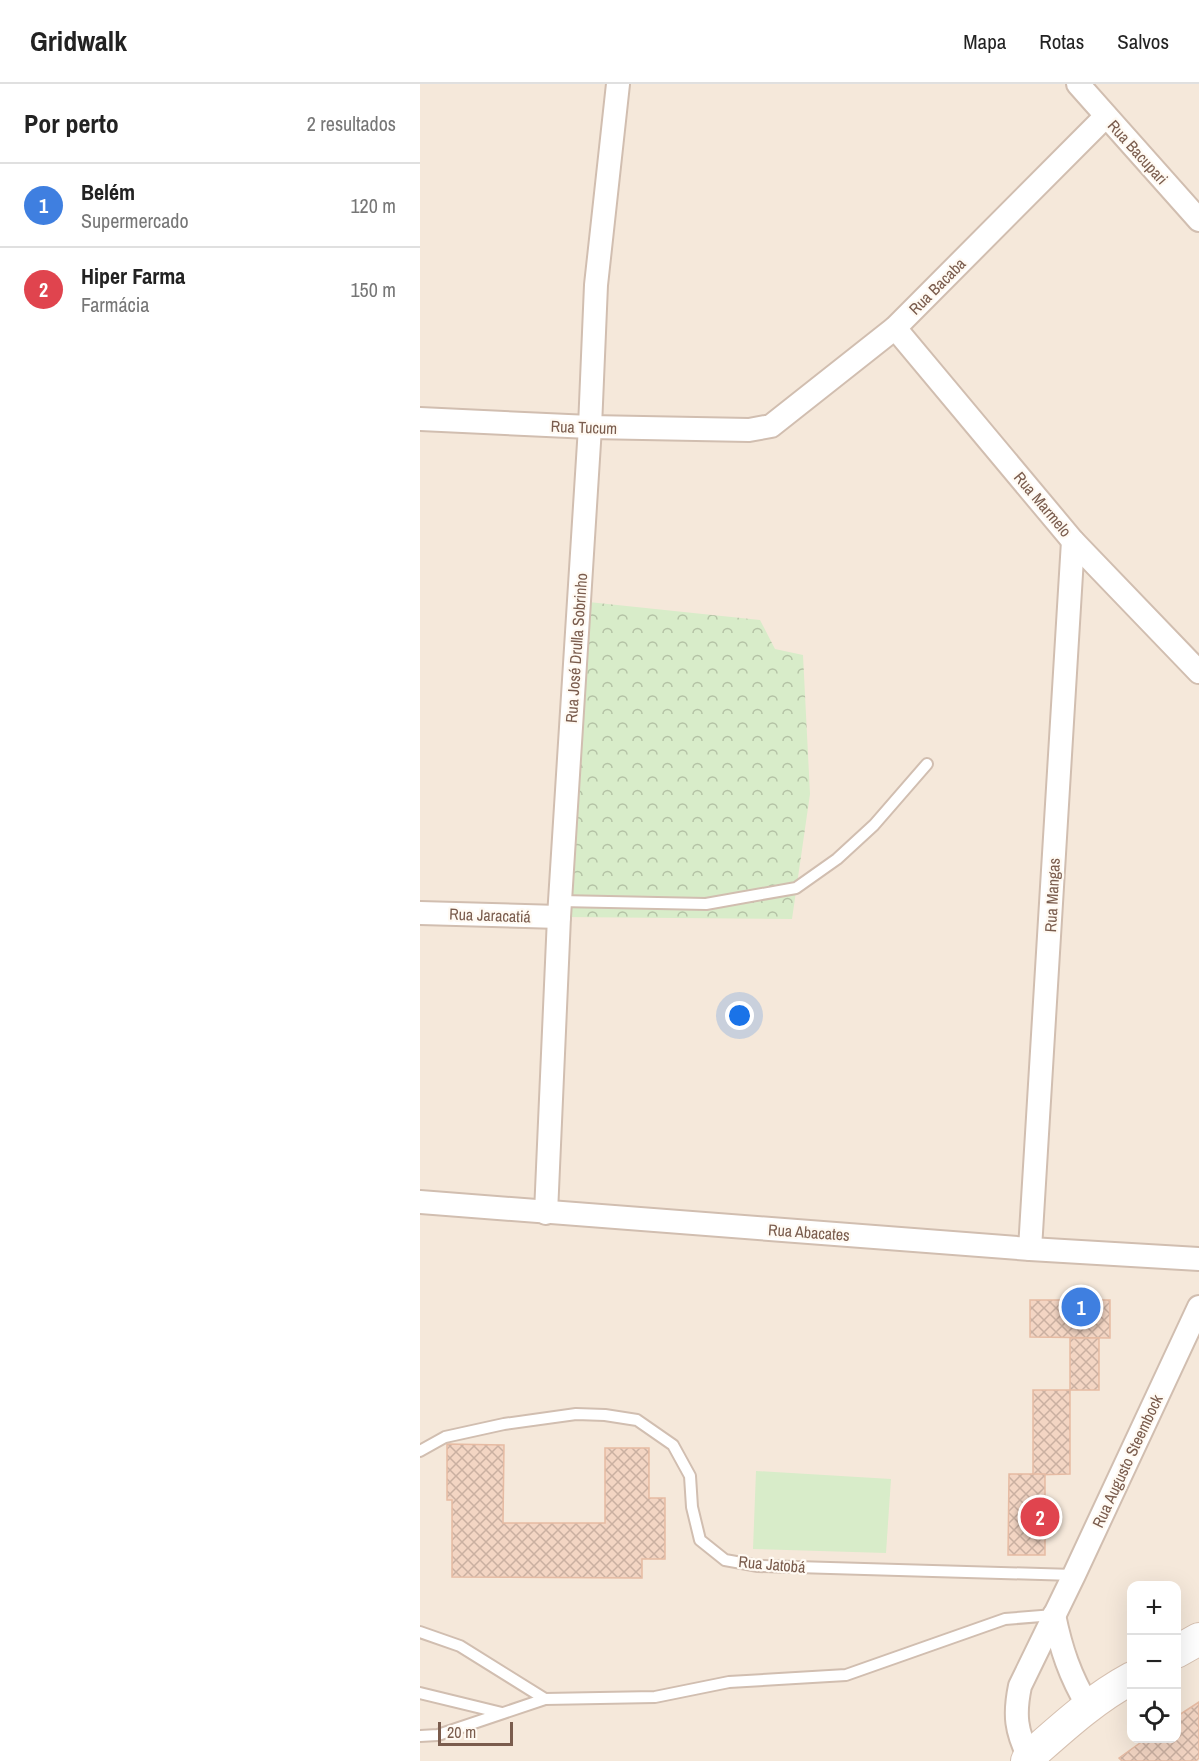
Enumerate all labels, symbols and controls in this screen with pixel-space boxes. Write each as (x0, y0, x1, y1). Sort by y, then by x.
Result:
text: Gridwalk (30, 22, 127, 60)
text: Mapa (963, 27, 1006, 56)
text: Rotas (1039, 27, 1084, 56)
text: Salvos (1117, 27, 1169, 56)
text: Por perto (24, 106, 119, 141)
text: 2 resultados (307, 110, 396, 137)
street label: Rua Bacupari (1103, 115, 1173, 189)
text: Belém (81, 177, 135, 207)
text: 1 (39, 192, 48, 219)
text: 120 m (350, 192, 396, 219)
text: Supermercado (81, 207, 189, 234)
street label: Rua Bacaba (904, 252, 971, 319)
text: Hiper Farma (81, 261, 185, 291)
text: 2 (39, 276, 48, 303)
text: 150 m (350, 276, 396, 303)
text: Farmácia (81, 291, 149, 318)
street label: Rua Tucum (550, 415, 618, 439)
street label: Rua Marmelo (1009, 467, 1077, 541)
street label: Rua José Drulla Sobrinho (560, 572, 592, 724)
street label: Rua Mangas (1039, 857, 1065, 933)
street label: Rua Jaracatiá (449, 903, 532, 927)
your location (725, 1001, 754, 1030)
street label: Rua Abacates (767, 1218, 851, 1246)
pin: 1 (1062, 1284, 1100, 1330)
street label: Rua Augusto Steembock (1087, 1391, 1168, 1531)
pin: 2 (1020, 1494, 1060, 1540)
street label: Rua Jatobá (738, 1550, 807, 1578)
map controls (1127, 1581, 1181, 1743)
button: + (1127, 1581, 1181, 1635)
button: − (1127, 1635, 1181, 1689)
button: locate (1127, 1689, 1181, 1743)
scale bar (438, 1719, 513, 1746)
text: 20 m (447, 1721, 476, 1743)

